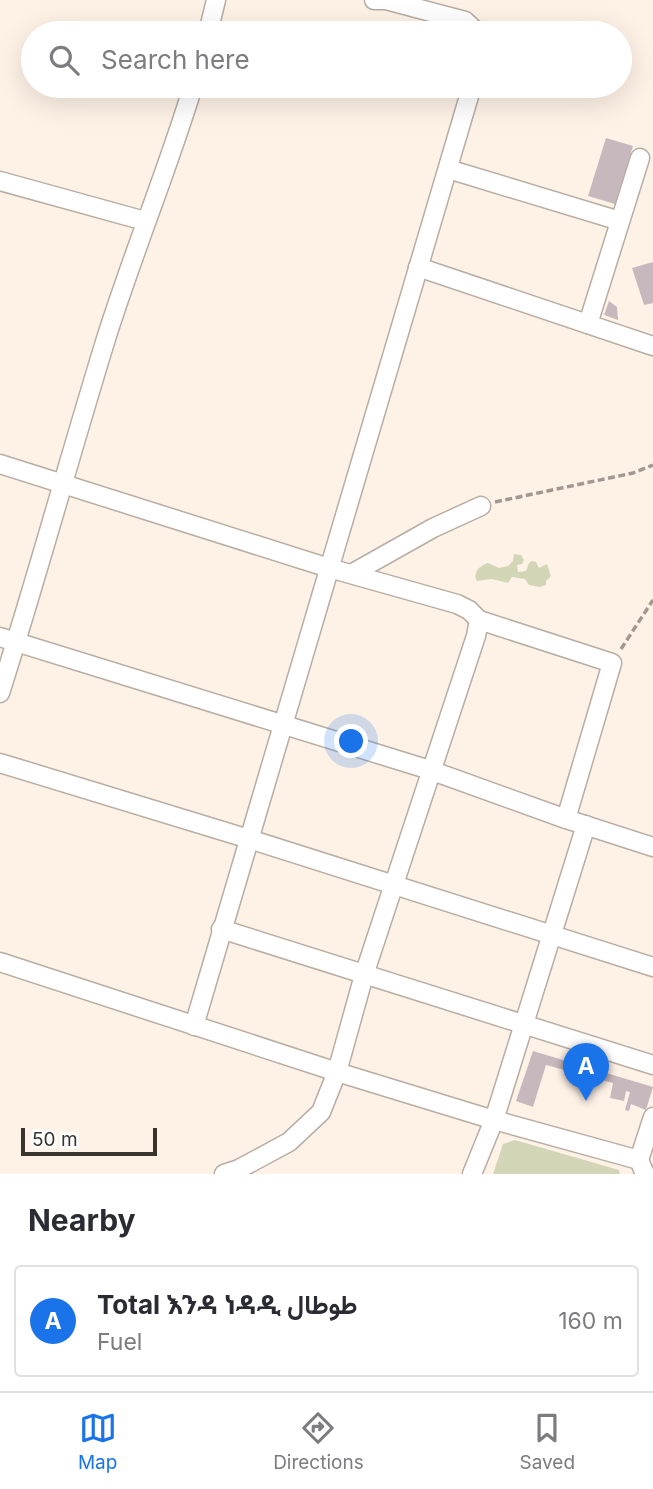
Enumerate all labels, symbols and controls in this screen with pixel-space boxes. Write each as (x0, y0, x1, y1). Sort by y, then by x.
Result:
search box (21, 21, 632, 98)
icon: search (45, 41, 83, 79)
text: Search here (101, 44, 250, 75)
your location (334, 724, 368, 758)
pin: A (563, 1043, 609, 1101)
scale bar (21, 1125, 158, 1157)
text: 50 m (32, 1128, 78, 1151)
text: Nearby (28, 1202, 136, 1238)
text: Total እንዳ ነዳዲ طوطال (97, 1289, 358, 1320)
text: A (44, 1307, 62, 1335)
text: 160 m (558, 1307, 623, 1335)
text: Fuel (97, 1328, 142, 1356)
tab: Map (78, 1409, 117, 1474)
tab: Directions (273, 1409, 364, 1474)
tab: Saved (519, 1409, 575, 1474)

